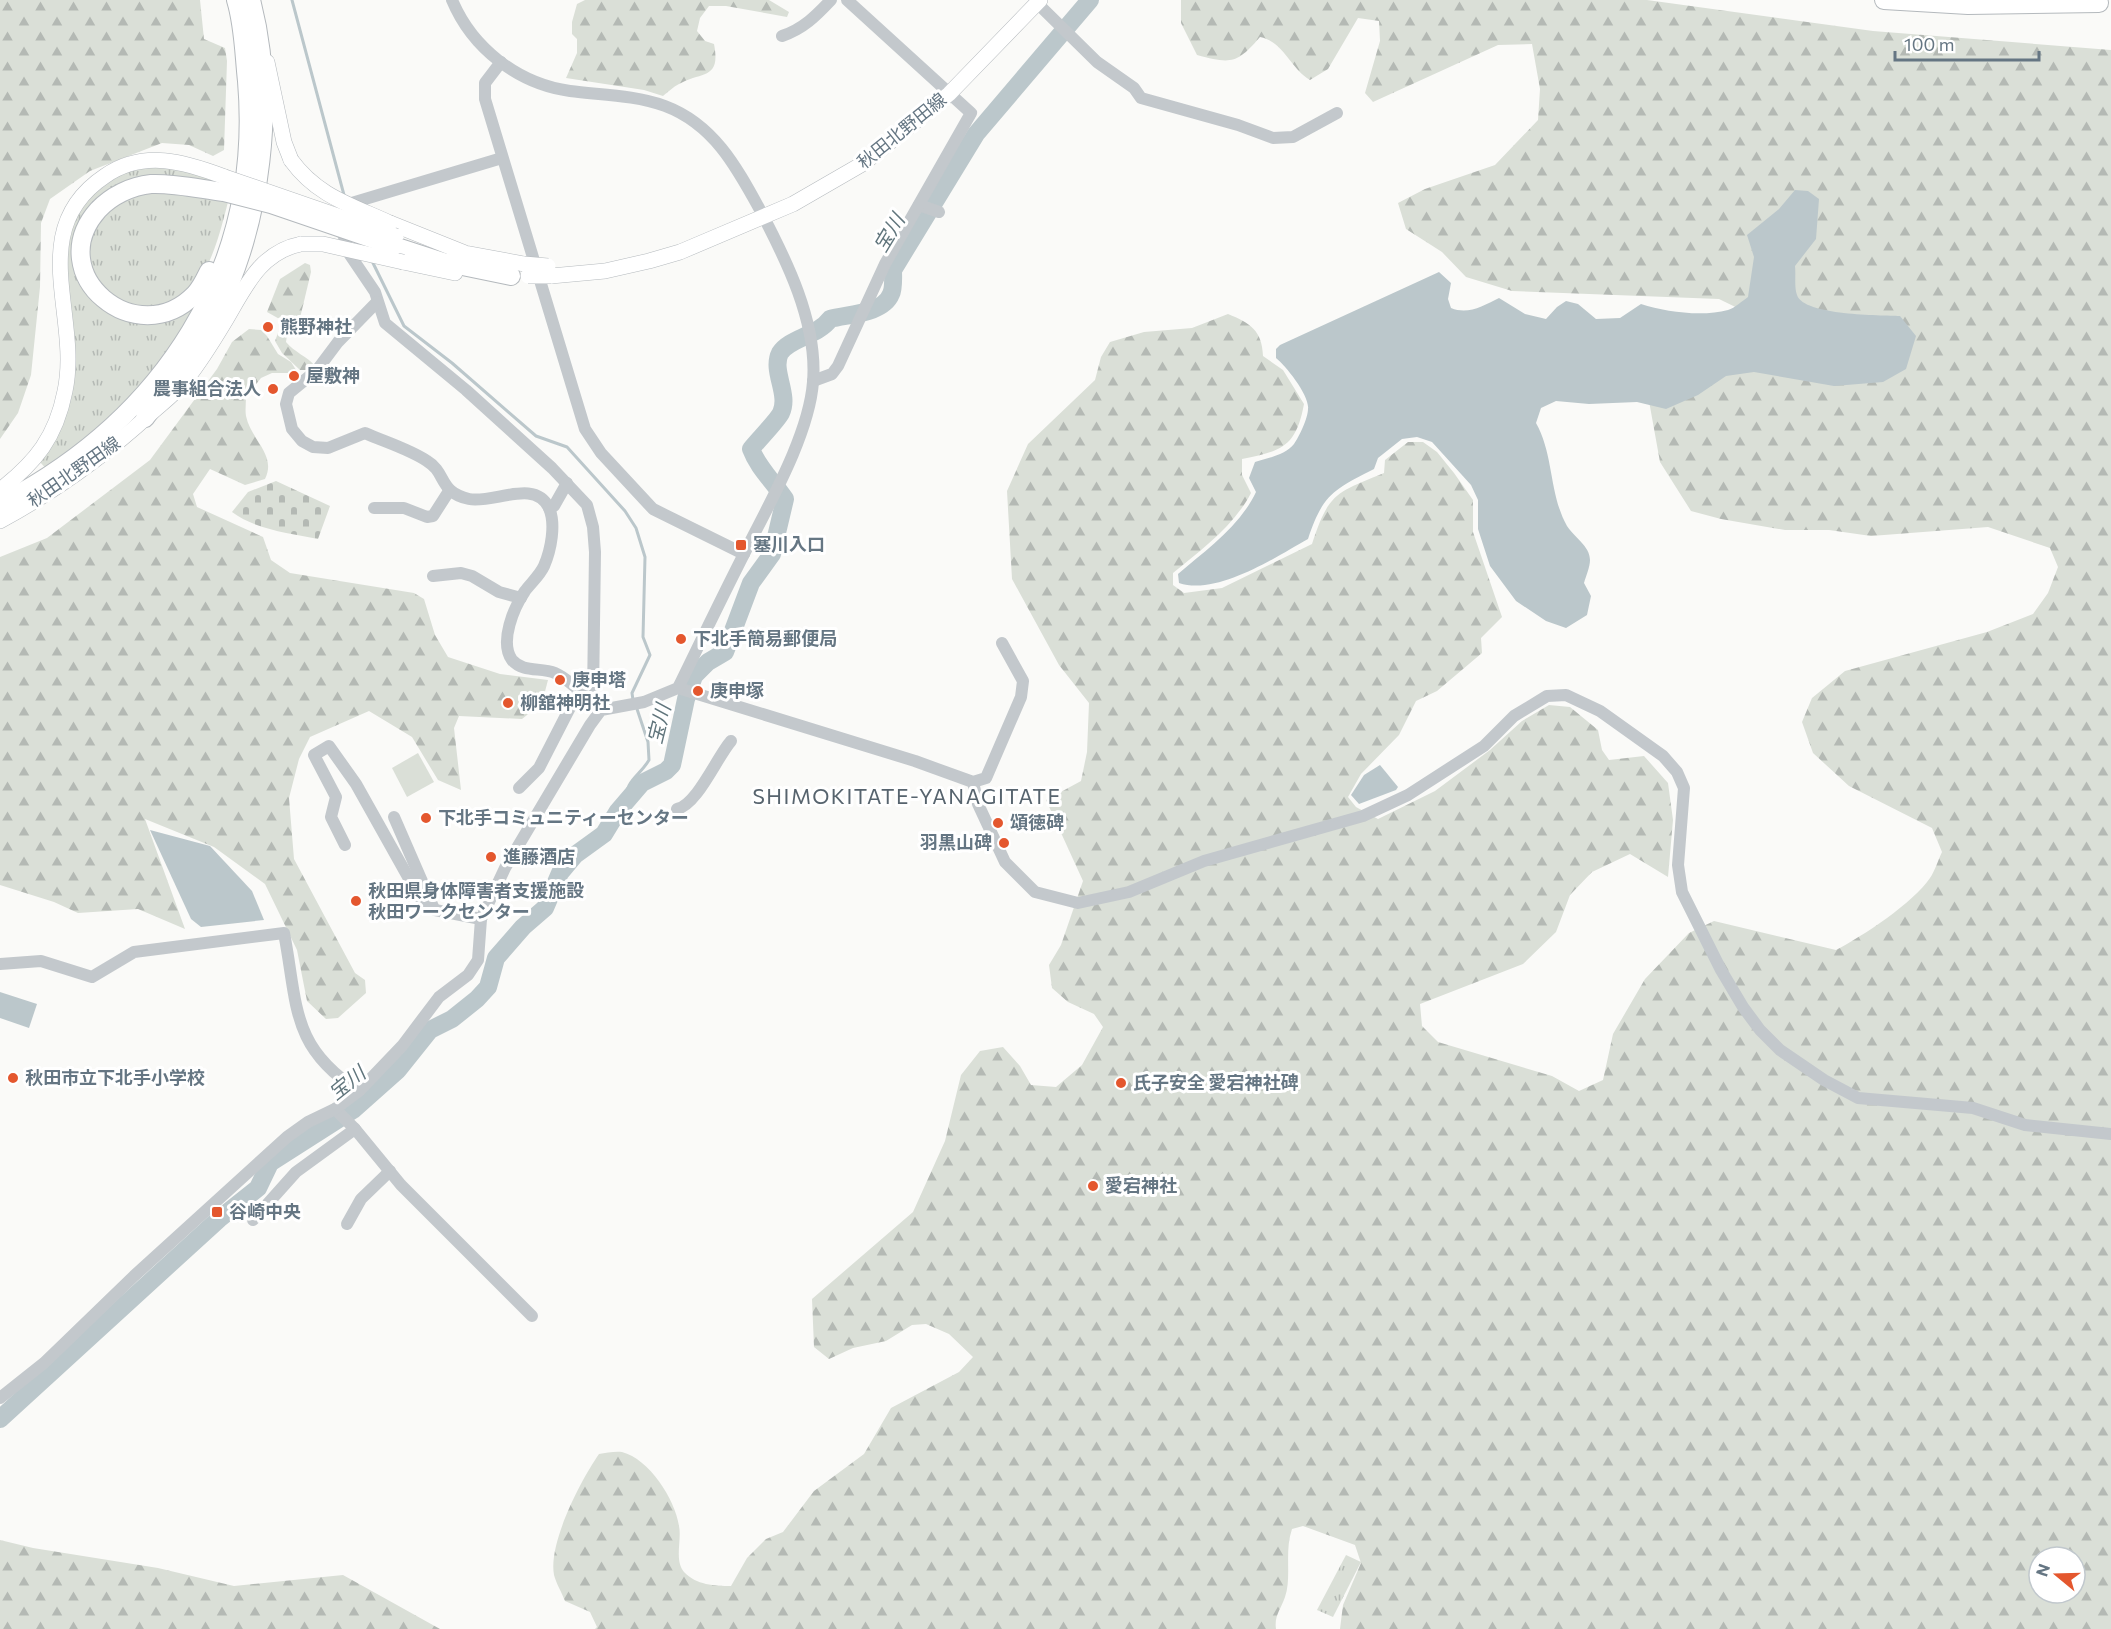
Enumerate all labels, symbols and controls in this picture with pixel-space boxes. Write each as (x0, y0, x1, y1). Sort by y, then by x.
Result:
scale bar (1895, 24, 2039, 62)
text: 100 m (1904, 33, 1954, 55)
street label: 秋田北野田線 (852, 88, 950, 173)
water label: 宝川 (868, 207, 910, 256)
place label: 熊野神社 (280, 315, 352, 337)
marker: 熊野神社 (261, 320, 275, 334)
place label: 屋敷神 (306, 364, 360, 386)
marker: 屋敷神 (287, 369, 301, 383)
place label: 農事組合法人 (153, 377, 261, 399)
marker: 農事組合法人 (266, 382, 280, 396)
street label: 秋田北野田線 (23, 431, 124, 511)
place label: 塞川入口 (753, 533, 825, 555)
marker: 塞川入口 (734, 538, 748, 552)
place label: 下北手簡易郵便局 (693, 627, 837, 649)
marker: 下北手簡易郵便局 (674, 632, 688, 646)
place label: 庚申塔 (572, 668, 626, 690)
marker: 庚申塔 (553, 673, 567, 687)
place label: 庚申塚 (710, 679, 764, 701)
marker: 庚申塚 (691, 684, 705, 698)
place label: 柳舘神明社 (520, 691, 610, 713)
marker: 柳舘神明社 (501, 696, 515, 710)
water label: 宝川 (642, 700, 675, 746)
district label: SHIMOKITATE-YANAGITATE (753, 783, 1061, 808)
place label: 下北手コミュニティーセンター (438, 806, 689, 828)
marker: 下北手コミュニティーセンター (419, 811, 433, 825)
place label: 頌徳碑 (1010, 811, 1064, 833)
marker: 頌徳碑 (991, 816, 1005, 830)
place label: 羽黒山碑 (920, 831, 992, 853)
marker: 羽黒山碑 (997, 836, 1011, 850)
place label: 進藤酒店 (503, 845, 575, 867)
marker: 進藤酒店 (484, 850, 498, 864)
place label: 秋田県身体障害者支援施設 秋田ワークセンター (368, 879, 584, 922)
marker: 秋田県身体障害者支援施設 秋田ワークセンター (349, 894, 363, 908)
water label: 宝川 (323, 1059, 371, 1104)
place label: 秋田市立下北手小学校 (25, 1066, 205, 1088)
marker: 秋田市立下北手小学校 (6, 1071, 20, 1085)
place label: 氏子安全 愛宕神社碑 (1133, 1071, 1298, 1093)
marker: 氏子安全 愛宕神社碑 (1114, 1076, 1128, 1090)
place label: 愛宕神社 (1105, 1174, 1177, 1196)
marker: 愛宕神社 (1086, 1179, 1100, 1193)
place label: 谷崎中央 (229, 1200, 301, 1222)
marker: 谷崎中央 (210, 1205, 224, 1219)
north arrow (2027, 1545, 2087, 1605)
text: N (2031, 1561, 2053, 1579)

